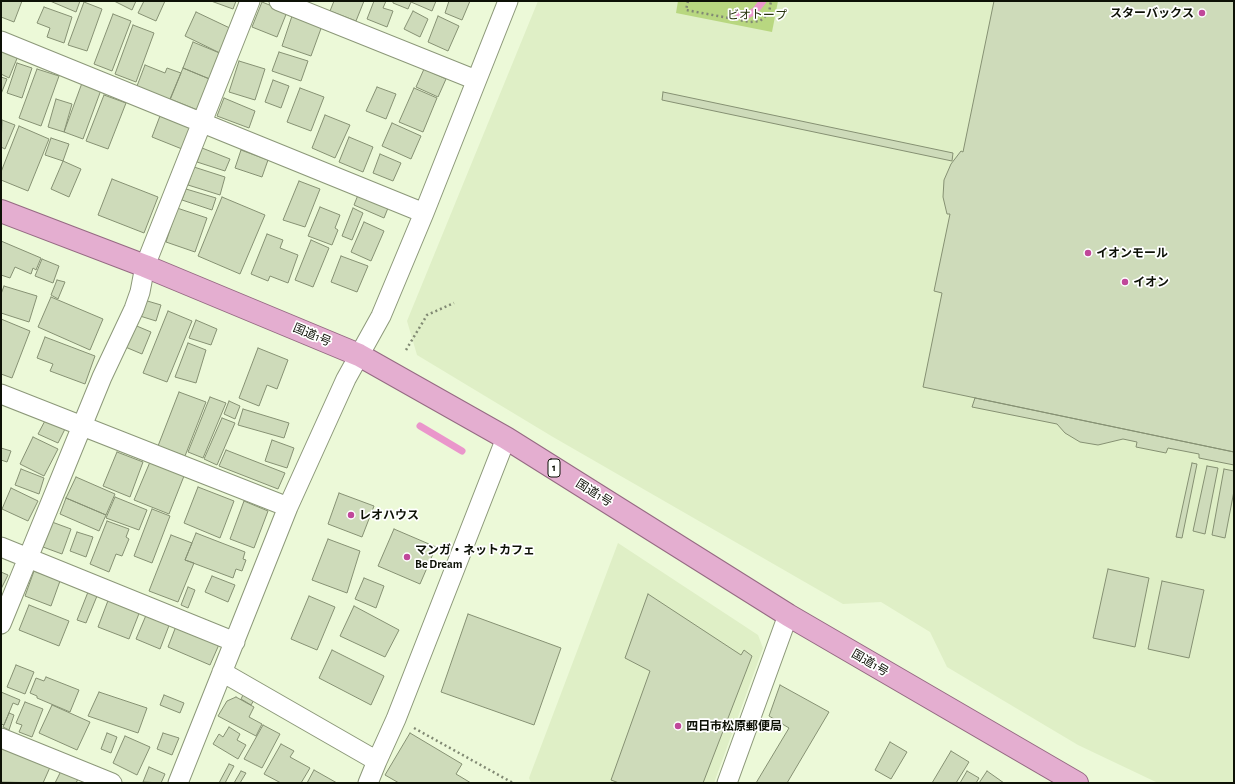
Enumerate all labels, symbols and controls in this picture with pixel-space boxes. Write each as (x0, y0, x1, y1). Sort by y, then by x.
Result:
place label: スターバックス (1110, 6, 1194, 20)
park label: ビオトープ (727, 8, 787, 22)
marker: スターバックス (1197, 8, 1207, 18)
place label: イオンモール (1096, 246, 1168, 260)
marker: イオンモール (1083, 248, 1093, 258)
place label: イオン (1133, 275, 1169, 289)
marker: イオン (1120, 277, 1130, 287)
street label: 国道1号 (291, 321, 333, 349)
road number: 1 (548, 459, 560, 477)
street label: 国道1号 (573, 476, 615, 510)
place label: レオハウス (359, 508, 419, 522)
marker: レオハウス (346, 510, 356, 520)
place label: マンガ・ネットカフェ Be Dream (415, 543, 535, 571)
marker: マンガ・ネットカフェ Be Dream (402, 552, 412, 562)
street label: 国道1号 (849, 647, 891, 679)
place label: 四日市松原郵便局 (686, 719, 782, 733)
marker: 四日市松原郵便局 (673, 721, 683, 731)

